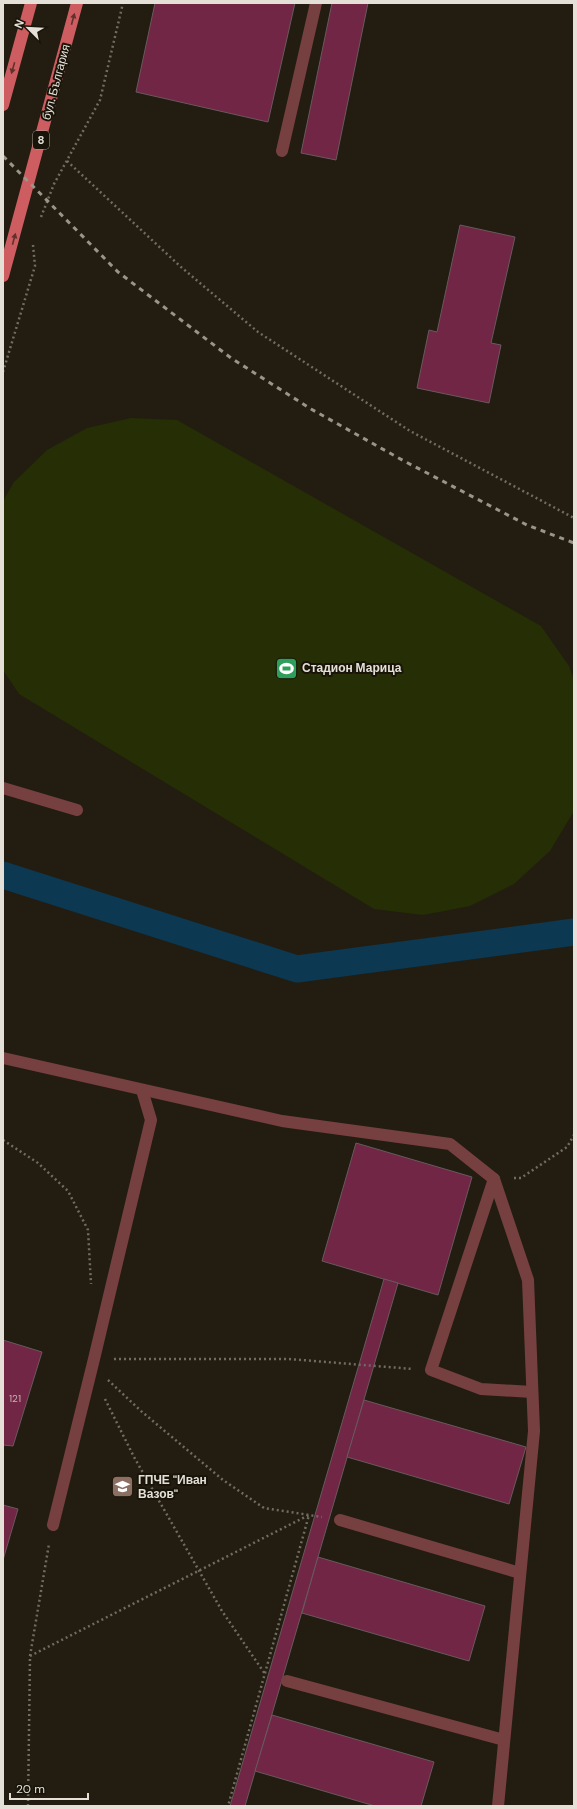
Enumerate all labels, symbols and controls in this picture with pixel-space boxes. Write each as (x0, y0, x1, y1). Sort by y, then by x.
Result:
north arrow (8, 8, 48, 48)
one-way arrow (70, 13, 76, 25)
text: N (11, 17, 27, 30)
street label: бул. България (38, 42, 74, 122)
one-way arrow (10, 62, 16, 74)
road number: 8 (33, 131, 49, 149)
one-way arrow (11, 233, 17, 245)
sports icon: Стадион Марица (273, 655, 299, 681)
place label: Стадион Марица (302, 660, 402, 676)
house number: 121 (9, 1392, 21, 1405)
place label: ГПЧЕ "Иван Вазов" (138, 1472, 207, 1502)
school or university icon: ГПЧЕ "Иван Вазов" (109, 1474, 135, 1500)
scale bar (10, 1775, 88, 1801)
text: 20 m (16, 1781, 45, 1797)

